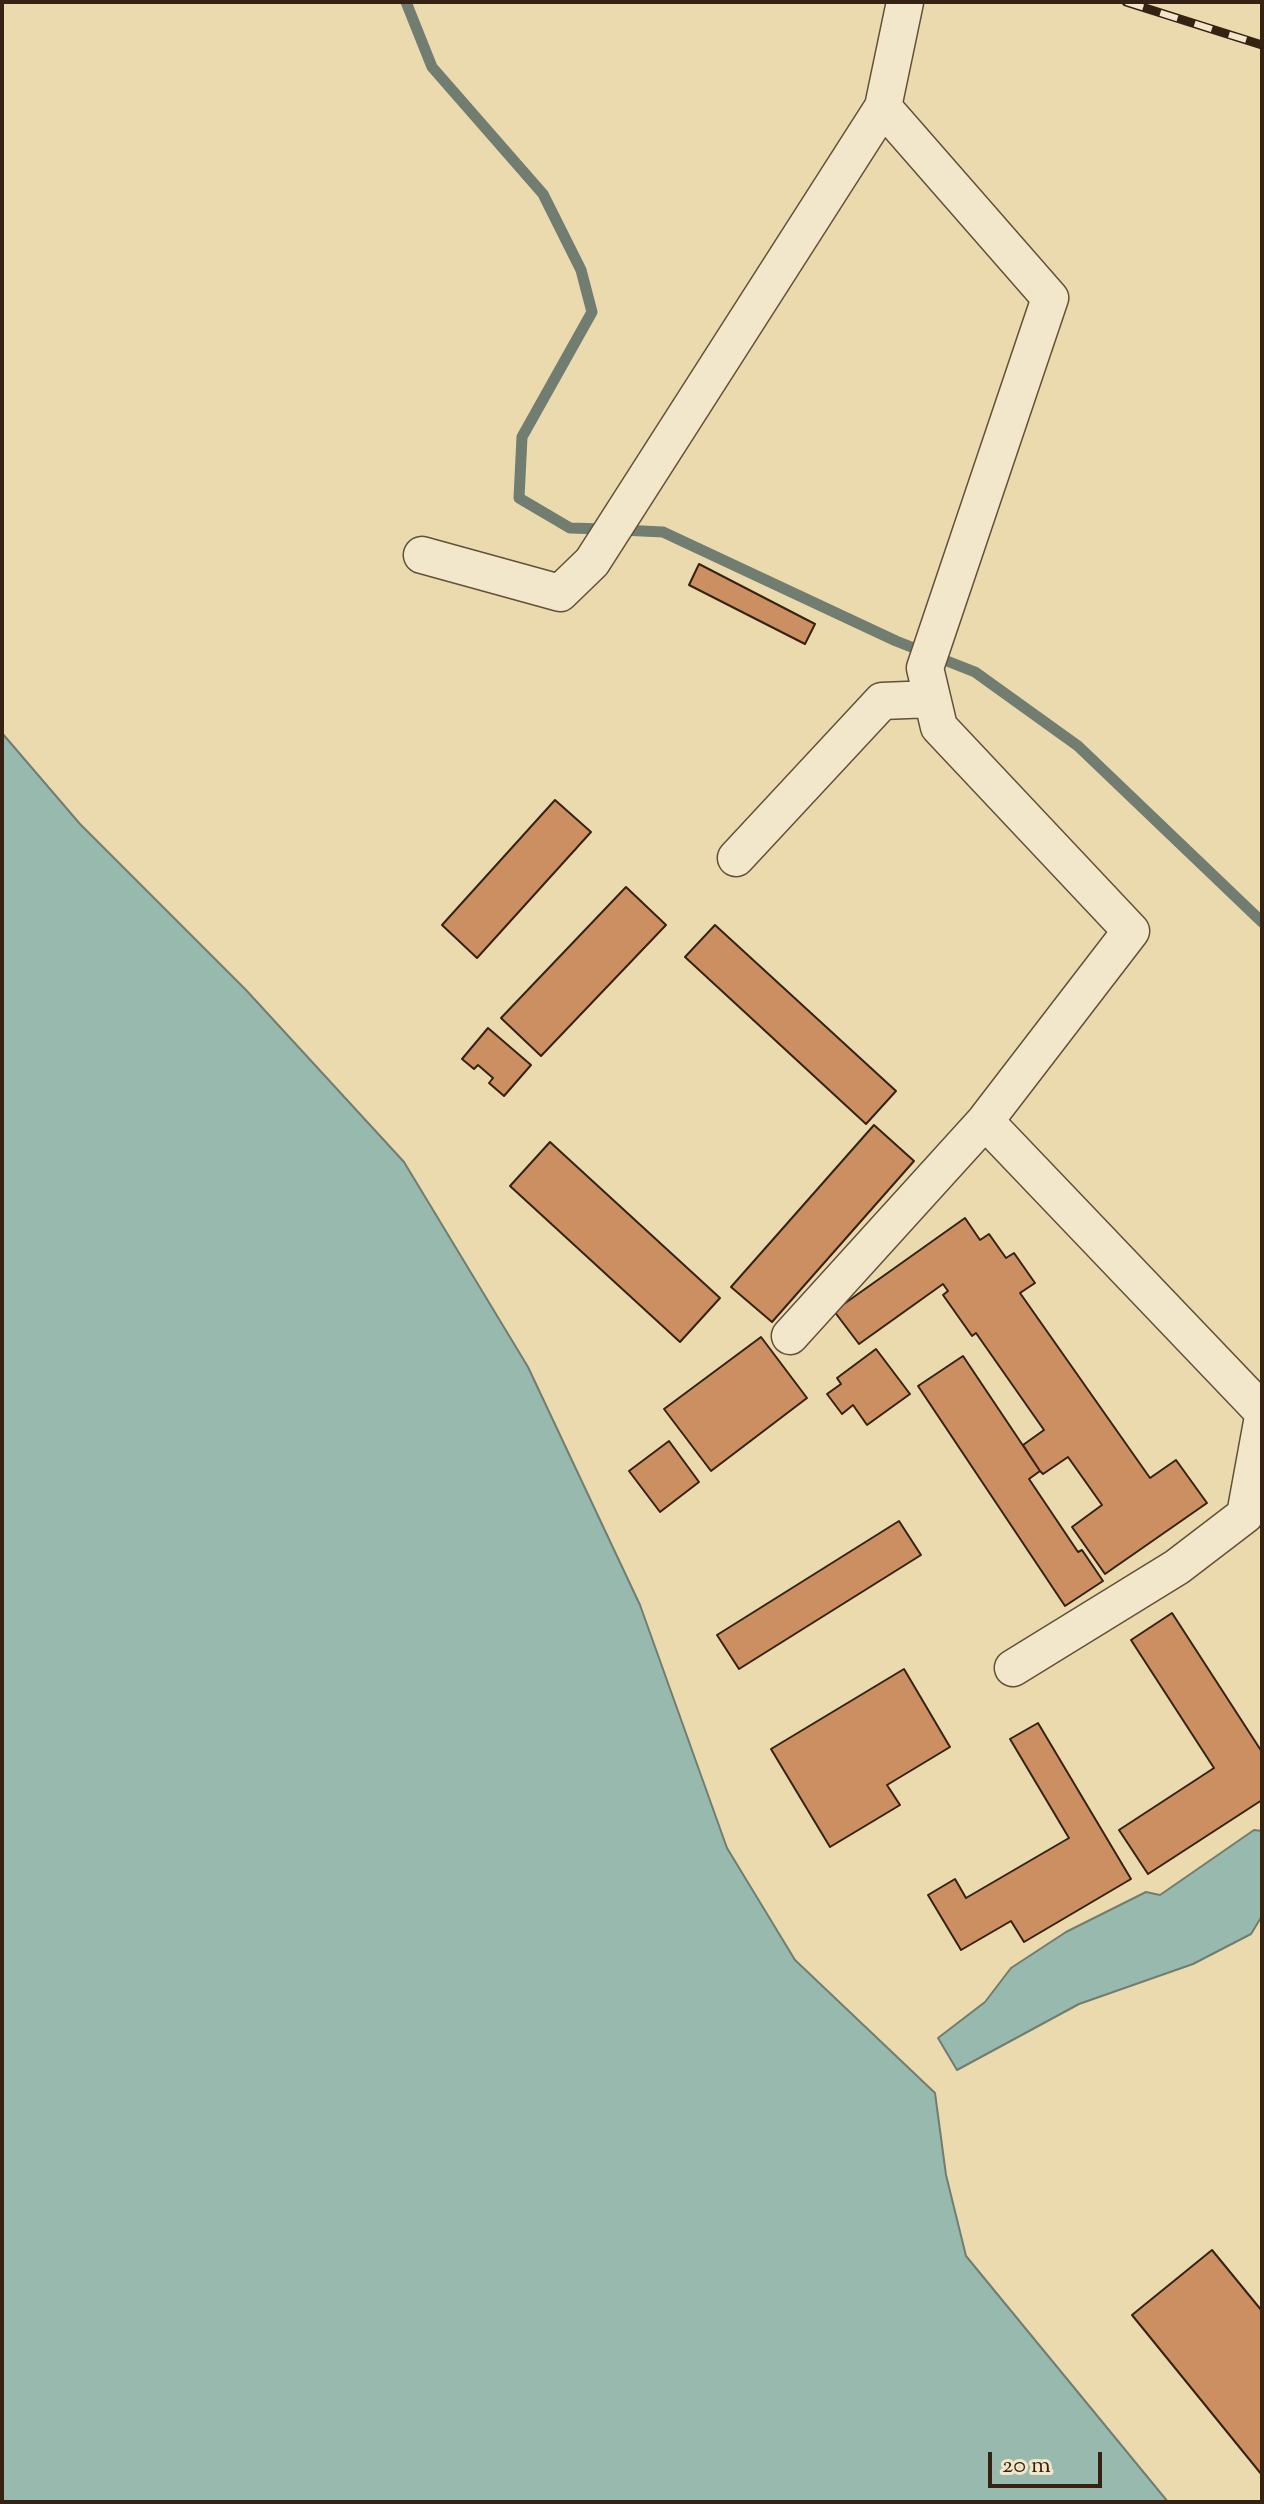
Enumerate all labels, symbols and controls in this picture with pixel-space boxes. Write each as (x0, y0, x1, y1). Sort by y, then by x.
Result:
scale bar (992, 2436, 1106, 2486)
text: 20 m (1002, 2449, 1051, 2483)

